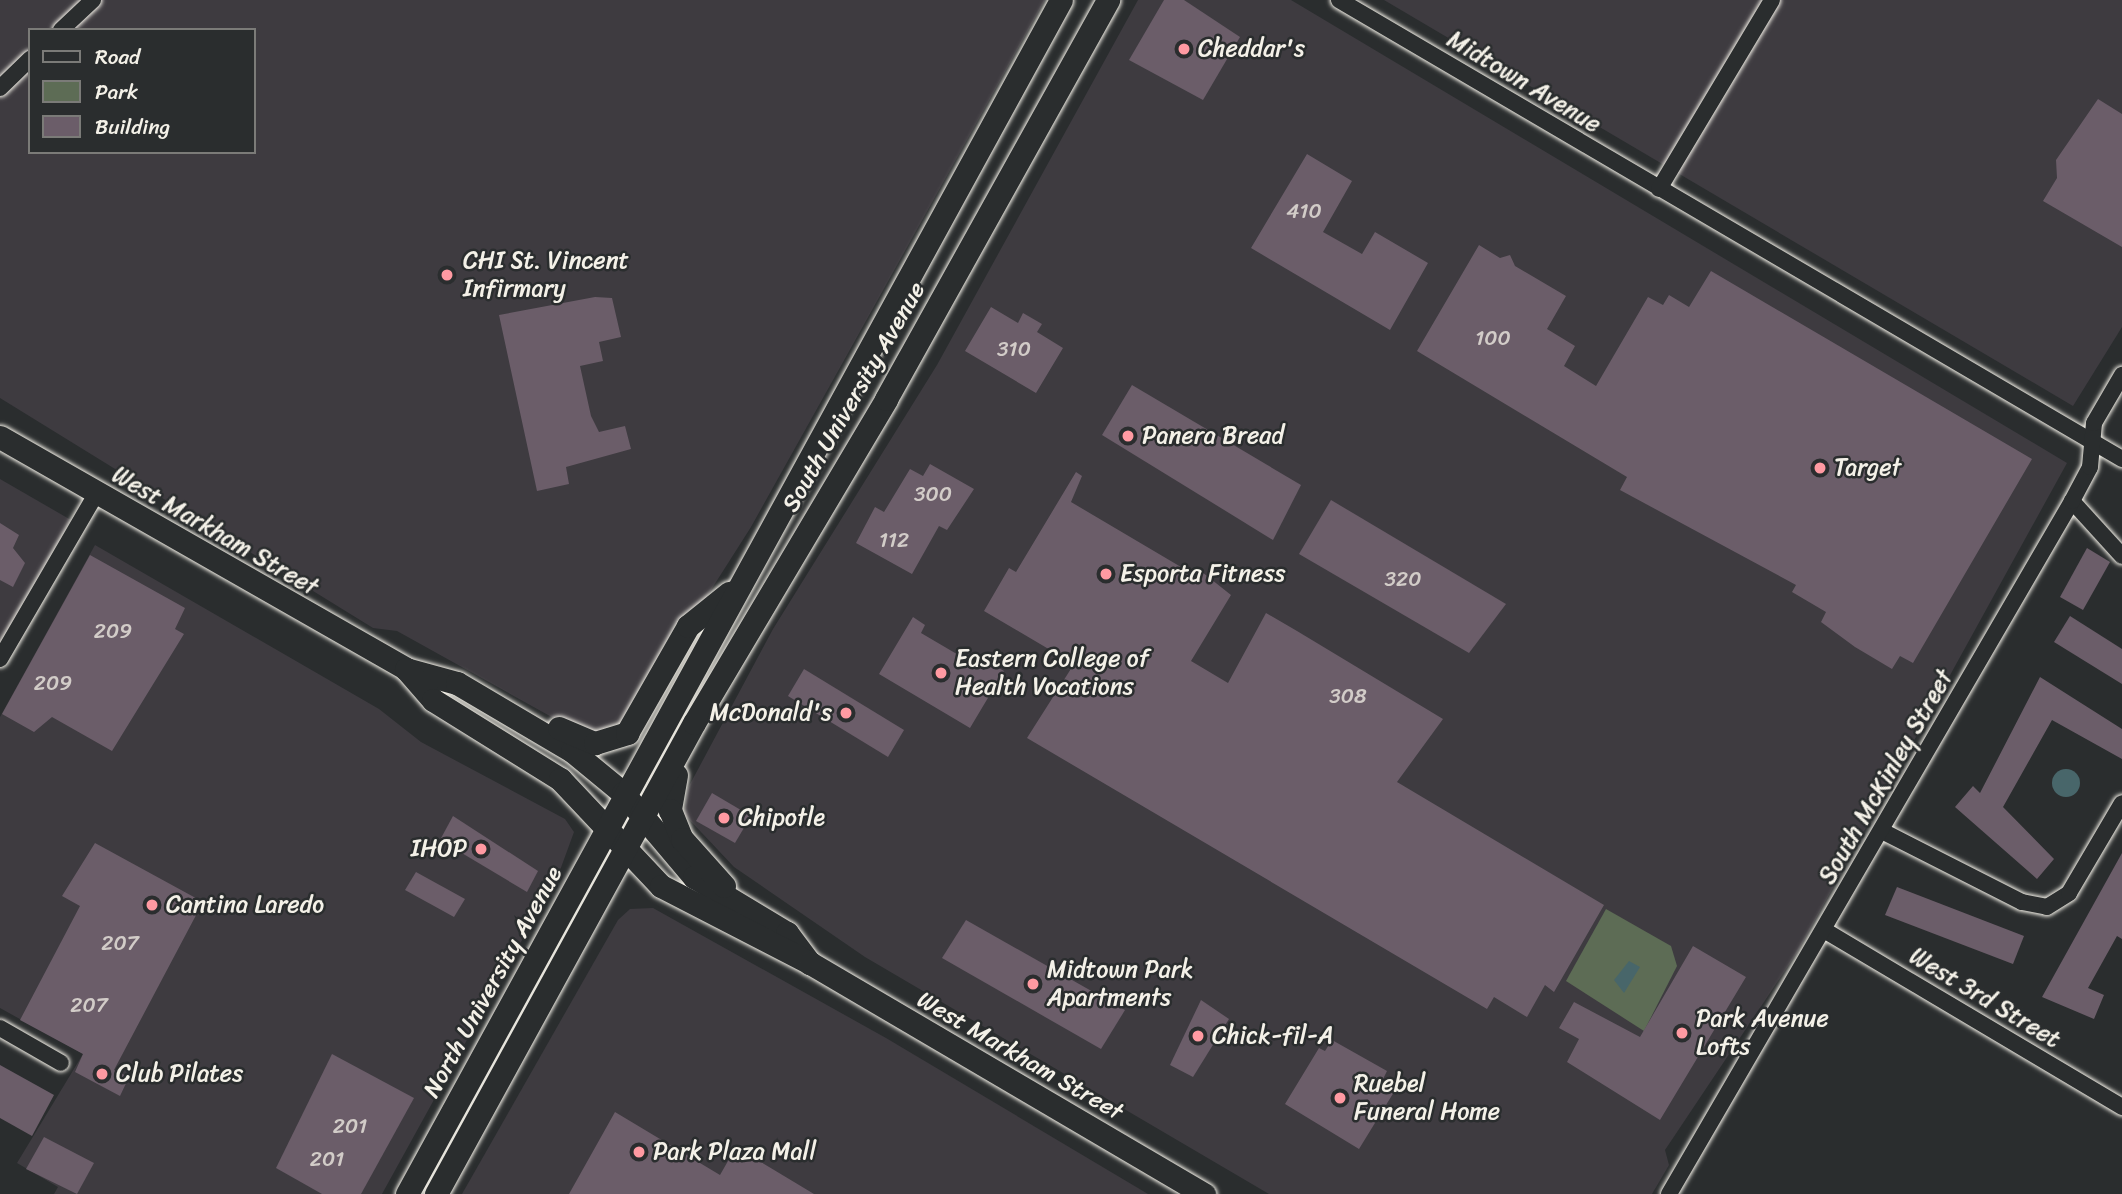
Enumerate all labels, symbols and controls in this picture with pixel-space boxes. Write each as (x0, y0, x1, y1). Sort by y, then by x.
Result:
street label: Midtown Avenue (1442, 25, 1606, 139)
legend (28, 28, 256, 154)
place label: Cheddar's (1198, 35, 1305, 63)
text: Road (95, 38, 140, 76)
marker: Cheddar's (1176, 41, 1192, 57)
text: Park (95, 73, 138, 111)
text: Building (95, 108, 170, 146)
house number: 410 (1286, 198, 1322, 224)
place label: CHI St. Vincent Infirmary (463, 247, 631, 303)
marker: CHI St. Vincent Infirmary (437, 265, 457, 285)
street label: South University Avenue (776, 277, 932, 517)
house number: 100 (1475, 325, 1511, 351)
house number: 310 (997, 336, 1031, 362)
place label: Panera Bread (1142, 422, 1284, 450)
marker: Panera Bread (1120, 428, 1136, 444)
place label: Target (1834, 454, 1901, 482)
marker: Target (1812, 460, 1828, 476)
street label: West Markham Street (107, 461, 323, 601)
house number: 300 (914, 481, 952, 507)
house number: 112 (879, 527, 909, 553)
place label: Esporta Fitness (1120, 560, 1284, 588)
marker: Esporta Fitness (1098, 566, 1114, 582)
house number: 320 (1385, 566, 1421, 592)
house number: 209 (94, 618, 132, 644)
place label: Eastern College of Health Vocations (955, 645, 1149, 701)
marker: Eastern College of Health Vocations (933, 665, 949, 681)
street label: South McKinley Street (1813, 665, 1959, 889)
house number: 209 (34, 670, 72, 696)
house number: 308 (1329, 683, 1367, 709)
place label: McDonald's (709, 699, 832, 727)
marker: McDonald's (838, 705, 854, 721)
place label: Chipotle (738, 804, 825, 832)
marker: Chipotle (716, 810, 732, 826)
place label: IHOP (411, 835, 467, 863)
marker: IHOP (473, 841, 489, 857)
street label: North University Avenue (417, 861, 569, 1103)
place label: Cantina Laredo (166, 891, 324, 919)
marker: Cantina Laredo (144, 897, 160, 913)
house number: 207 (101, 930, 139, 956)
street label: West 3rd Street (1905, 942, 2065, 1054)
place label: Midtown Park Apartments (1047, 956, 1193, 1012)
marker: Midtown Park Apartments (1025, 976, 1041, 992)
street label: West Markham Street (912, 986, 1128, 1126)
house number: 207 (70, 992, 108, 1018)
place label: Park Avenue Lofts (1696, 1005, 1828, 1061)
place label: Chick-fil-A (1212, 1022, 1334, 1050)
marker: Park Avenue Lofts (1674, 1025, 1690, 1041)
marker: Chick-fil-A (1190, 1028, 1206, 1044)
place label: Club Pilates (116, 1060, 242, 1088)
marker: Club Pilates (94, 1066, 110, 1082)
place label: Ruebel Funeral Home (1354, 1070, 1500, 1126)
marker: Ruebel Funeral Home (1332, 1090, 1348, 1106)
house number: 201 (333, 1113, 367, 1139)
place label: Park Plaza Mall (653, 1138, 817, 1166)
marker: Park Plaza Mall (631, 1144, 647, 1160)
house number: 201 (310, 1146, 344, 1172)

